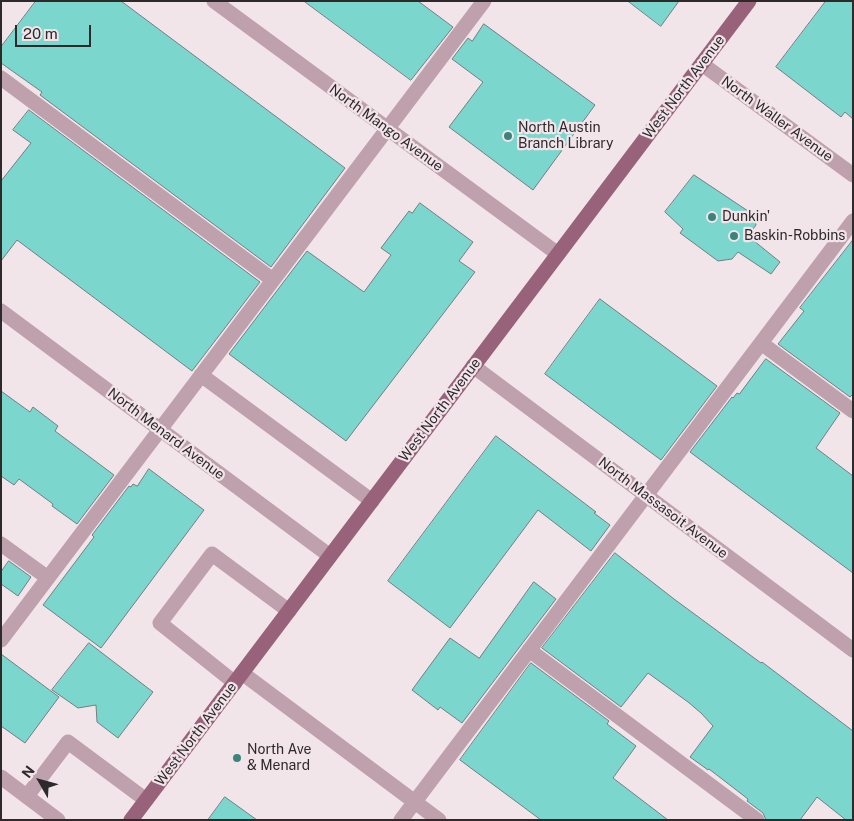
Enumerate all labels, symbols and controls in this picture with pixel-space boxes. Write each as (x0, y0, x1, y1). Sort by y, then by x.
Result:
scale bar (18, 15, 94, 47)
text: 20 m (23, 25, 58, 42)
street label: West North Avenue (640, 32, 728, 142)
street label: North Waller Avenue (718, 73, 836, 165)
street label: North Mango Avenue (326, 81, 446, 175)
place label: North Austin Branch Library (518, 120, 614, 152)
marker: North Austin Branch Library (502, 130, 514, 142)
place label: Dunkin' (722, 209, 770, 225)
marker: Dunkin' (706, 211, 718, 223)
place label: Baskin-Robbins (744, 228, 845, 244)
marker: Baskin-Robbins (728, 230, 740, 242)
street label: West North Avenue (396, 355, 484, 465)
street label: North Menard Avenue (104, 385, 228, 483)
street label: North Massasoit Avenue (595, 454, 731, 562)
street label: West North Avenue (152, 679, 240, 789)
place label: North Ave & Menard (247, 742, 312, 774)
marker: North Ave & Menard (231, 752, 243, 764)
north arrow (15, 756, 65, 806)
text: N (18, 763, 38, 781)

